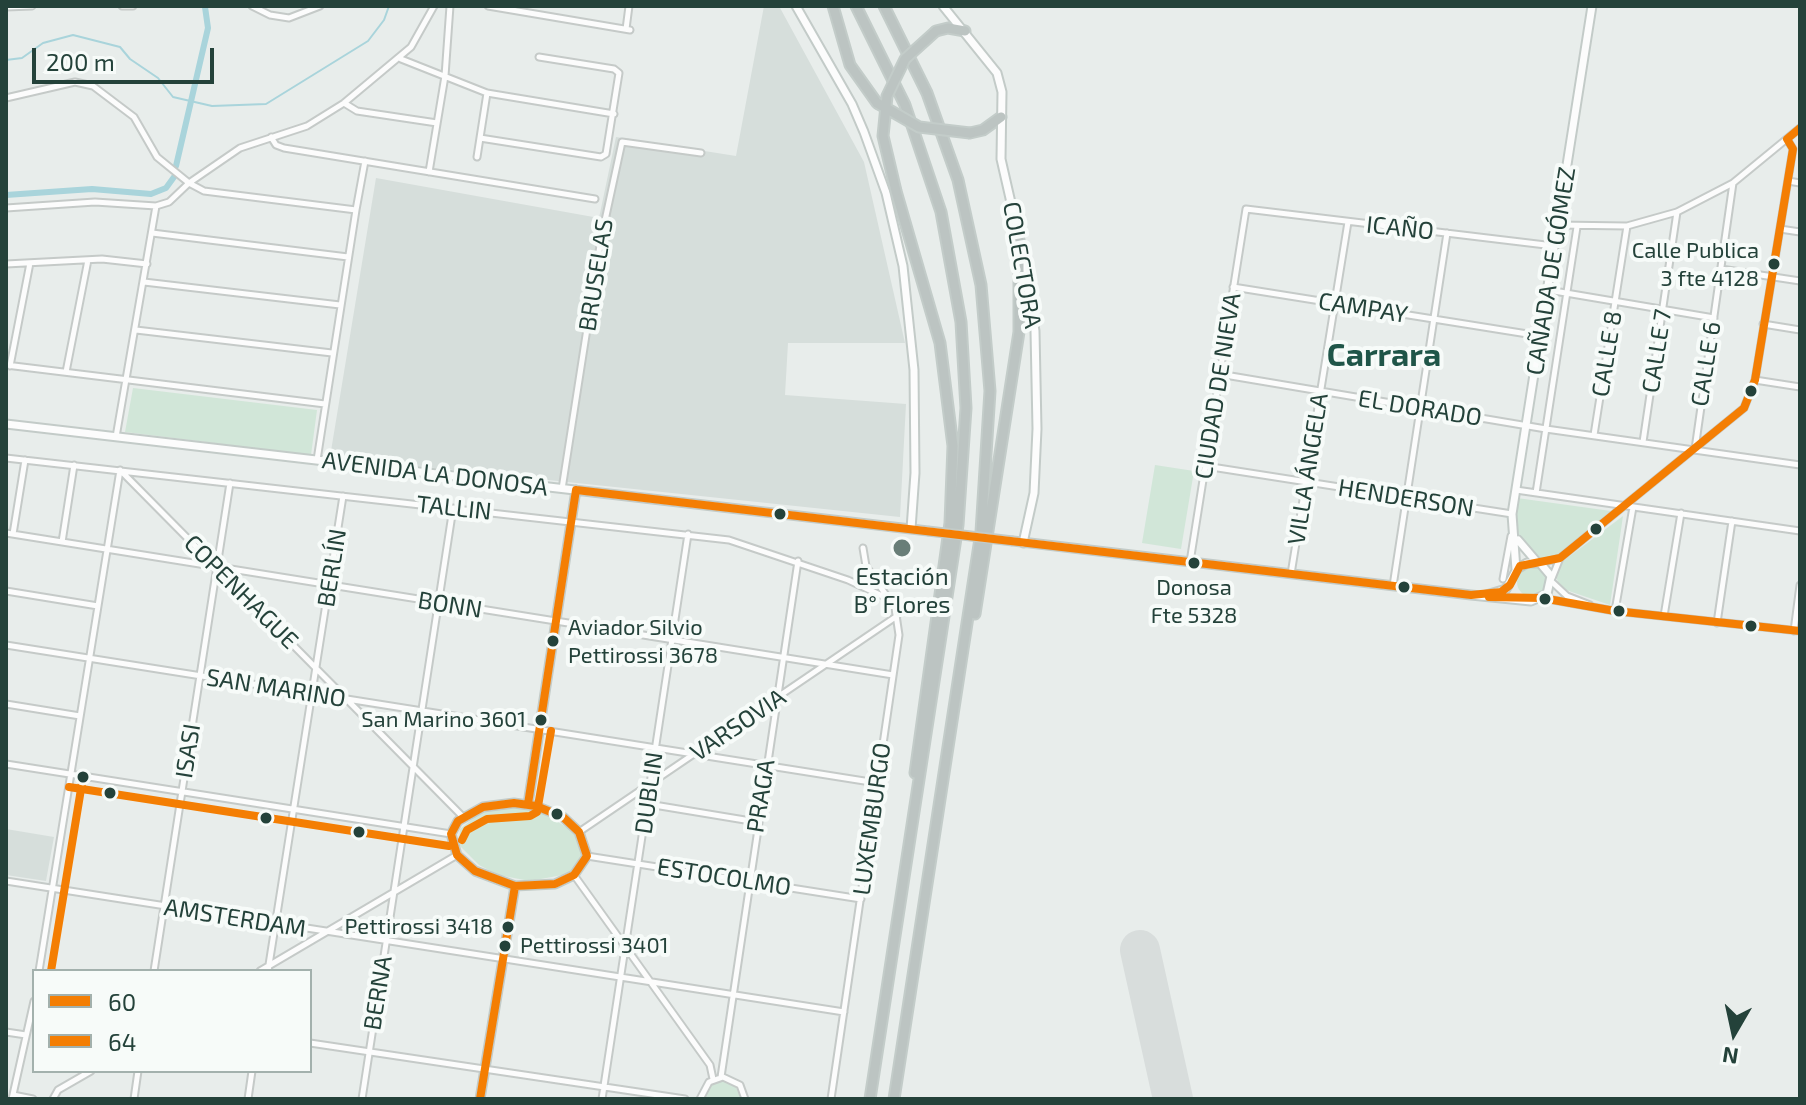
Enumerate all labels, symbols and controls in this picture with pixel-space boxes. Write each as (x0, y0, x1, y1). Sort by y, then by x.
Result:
scale bar (36, 32, 218, 82)
text: 200 m (46, 47, 115, 76)
street label: CAÑADA DE GÓMEZ (1520, 165, 1582, 377)
street label: COLECTORA (997, 199, 1047, 331)
street label: ICAÑO (1365, 210, 1435, 246)
street label: BRUSELAS (573, 217, 619, 333)
place label: Calle Publica 3 fte 4128 (1632, 238, 1759, 290)
marker: Calle Publica 3 fte 4128 (1766, 256, 1782, 272)
street label: CAMPAY (1316, 287, 1410, 329)
street label: CIUDAD DE NIEVA (1189, 291, 1247, 481)
street label: CALLE 7 (1636, 307, 1678, 395)
street label: CALLE 8 (1586, 309, 1628, 399)
street label: CALLE 6 (1685, 319, 1727, 409)
district label: Carrara (1327, 336, 1441, 374)
unlabelled marker (1743, 383, 1759, 399)
street label: EL DORADO (1356, 384, 1484, 432)
street label: VILLA ÁNGELA (1282, 391, 1334, 547)
street label: AVENIDA LA DONOSA (320, 446, 550, 502)
street label: HENDERSON (1336, 473, 1476, 523)
street label: TALLIN (415, 490, 493, 526)
unlabelled marker (772, 506, 788, 522)
unlabelled marker (1588, 521, 1604, 537)
street label: BERLÍN (312, 527, 352, 609)
street label: COPENHAGUE (178, 529, 304, 655)
marker: Estación B° Flores (891, 537, 913, 559)
marker: Donosa Fte 5328 (1186, 555, 1202, 571)
place label: Estación B° Flores (853, 563, 951, 619)
place label: Donosa Fte 5328 (1151, 575, 1237, 626)
unlabelled marker (1396, 579, 1412, 595)
street label: BONN (416, 586, 484, 624)
unlabelled marker (1537, 591, 1553, 607)
unlabelled marker (1611, 603, 1627, 619)
place label: Aviador Silvio Pettirossi 3678 (568, 615, 718, 666)
unlabelled marker (1743, 618, 1759, 634)
marker: Aviador Silvio Pettirossi 3678 (545, 633, 561, 649)
street label: SAN MARINO (204, 663, 348, 713)
street label: VARSOVIA (685, 683, 791, 767)
place label: San Marino 3601 (361, 707, 526, 733)
marker: San Marino 3601 (533, 712, 549, 728)
street label: ISASI (170, 722, 206, 780)
street label: LUXEMBURGO (847, 741, 897, 897)
street label: DUBLIN (629, 750, 669, 836)
street label: PRAGA (741, 757, 781, 835)
unlabelled marker (75, 769, 91, 785)
unlabelled marker (102, 785, 118, 801)
unlabelled marker (549, 806, 565, 822)
unlabelled marker (258, 810, 274, 826)
unlabelled marker (351, 824, 367, 840)
street label: ESTOCOLMO (655, 852, 793, 902)
street label: AMSTERDAM (162, 893, 308, 943)
place label: Pettirossi 3418 (345, 914, 493, 940)
marker: Pettirossi 3418 (500, 919, 516, 935)
place label: Pettirossi 3401 (520, 933, 668, 959)
marker: Pettirossi 3401 (497, 938, 513, 954)
street label: BERNA (358, 954, 398, 1032)
legend (32, 969, 312, 1073)
text: 60 (108, 987, 136, 1016)
north arrow (1694, 993, 1774, 1073)
text: 64 (108, 1027, 137, 1056)
text: N (1720, 1043, 1740, 1071)

